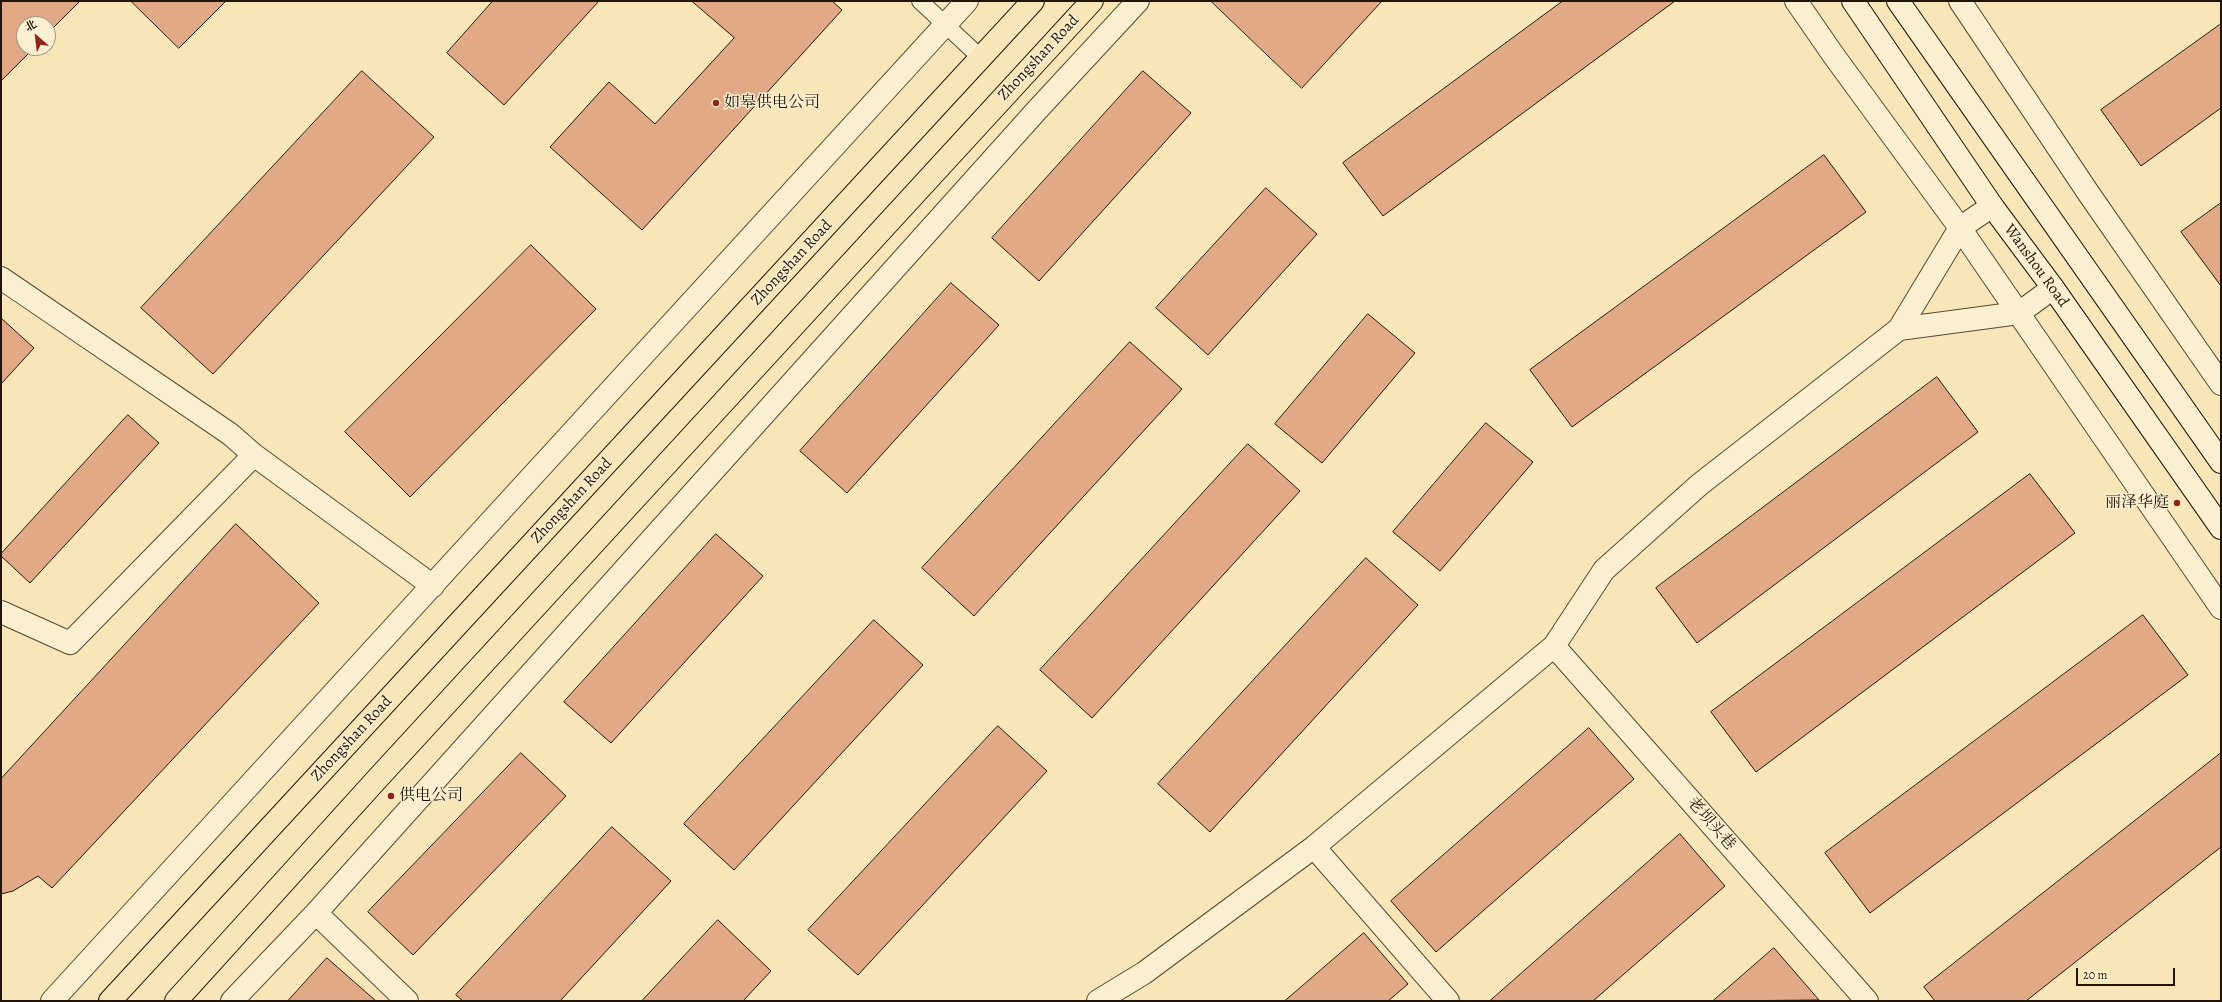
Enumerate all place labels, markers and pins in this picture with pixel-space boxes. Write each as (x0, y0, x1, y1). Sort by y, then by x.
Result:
place label: 如皋供电公司 (724, 93, 820, 113)
marker: 如皋供电公司 (711, 98, 721, 108)
place label: 丽泽华庭 (2105, 493, 2169, 513)
marker: 丽泽华庭 (2172, 498, 2182, 508)
place label: 供电公司 (399, 786, 463, 806)
marker: 供电公司 (386, 791, 396, 801)

